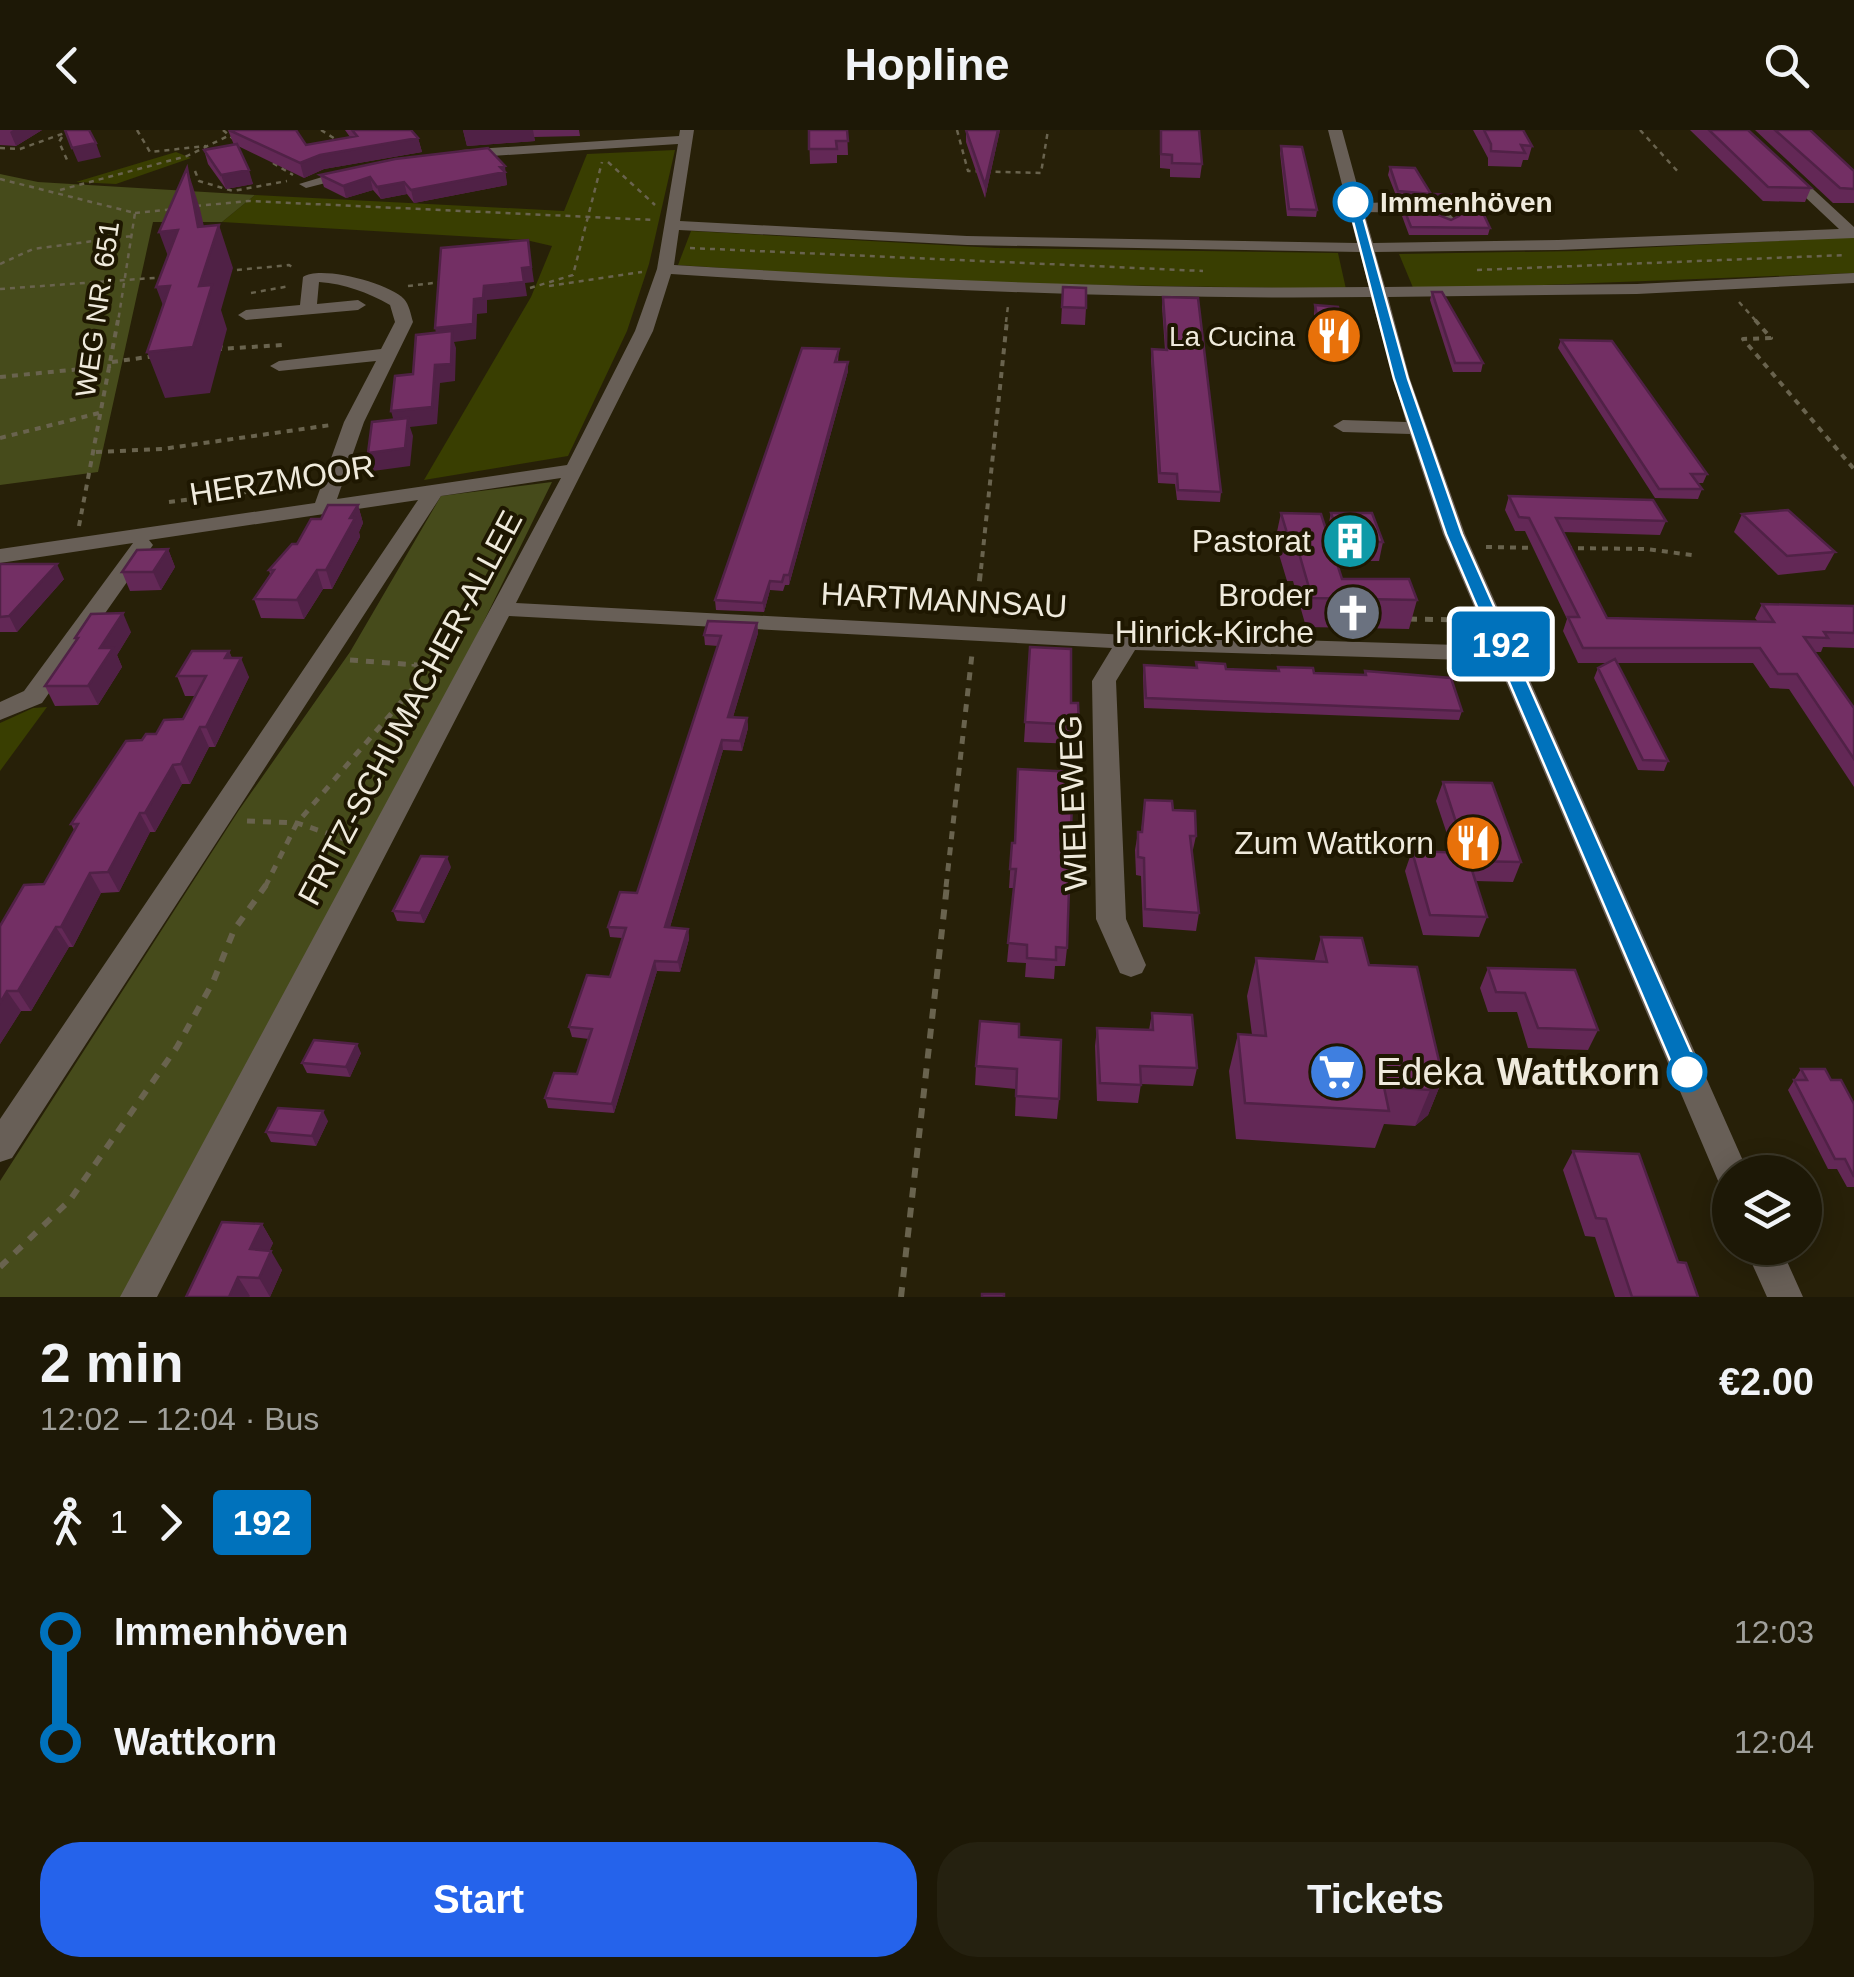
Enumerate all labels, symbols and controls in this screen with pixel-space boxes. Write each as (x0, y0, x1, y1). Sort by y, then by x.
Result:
icon: back (40, 38, 95, 93)
icon: search (1759, 38, 1814, 93)
text: Hopline (845, 39, 1010, 90)
marker: Immenhöven (1334, 183, 1372, 221)
place label: Immenhöven (1380, 187, 1553, 218)
street label: WEG NR. 651 (70, 219, 125, 399)
restaurant icon: La Cucina (1304, 306, 1364, 366)
place label: La Cucina (1169, 321, 1295, 352)
street label: HERZMOOR (187, 448, 377, 512)
street label: FRITZ-SCHUMACHER-ALLEE (291, 505, 529, 911)
building icon: Pastorat (1320, 511, 1380, 571)
place label: Pastorat (1192, 523, 1311, 559)
street label: HARTMANNSAU (820, 576, 1068, 624)
place label: Broder Hinrick-Kirche (1115, 577, 1314, 650)
church icon: Broder Hinrick-Kirche (1323, 583, 1383, 643)
line badge: 192 (1444, 612, 1558, 676)
text: 192 (1472, 625, 1530, 664)
street label: WIELEWEG (1052, 714, 1094, 892)
restaurant icon: Zum Wattkorn (1443, 813, 1503, 873)
place label: Zum Wattkorn (1234, 825, 1434, 861)
supermarket icon: Edeka (1307, 1042, 1367, 1102)
place label: Edeka (1376, 1051, 1485, 1093)
place label: Wattkorn (1497, 1051, 1660, 1093)
marker: Wattkorn (1668, 1053, 1706, 1091)
map controls (1712, 1155, 1822, 1265)
button: layers (1712, 1155, 1822, 1265)
text: 2 min (40, 1332, 184, 1394)
text: €2.00 (1719, 1361, 1814, 1403)
text: 12:02 – 12:04 · Bus (40, 1401, 319, 1437)
icon: walk (40, 1495, 95, 1550)
icon: forward (143, 1495, 198, 1550)
text: 192 (233, 1503, 291, 1542)
text: 1 (110, 1504, 128, 1540)
text: Immenhöven (114, 1611, 348, 1653)
text: 12:03 (1734, 1614, 1814, 1650)
text: Wattkorn (114, 1721, 277, 1763)
text: 12:04 (1734, 1724, 1814, 1760)
button: Start (40, 1842, 917, 1957)
button: Tickets (937, 1842, 1814, 1957)

